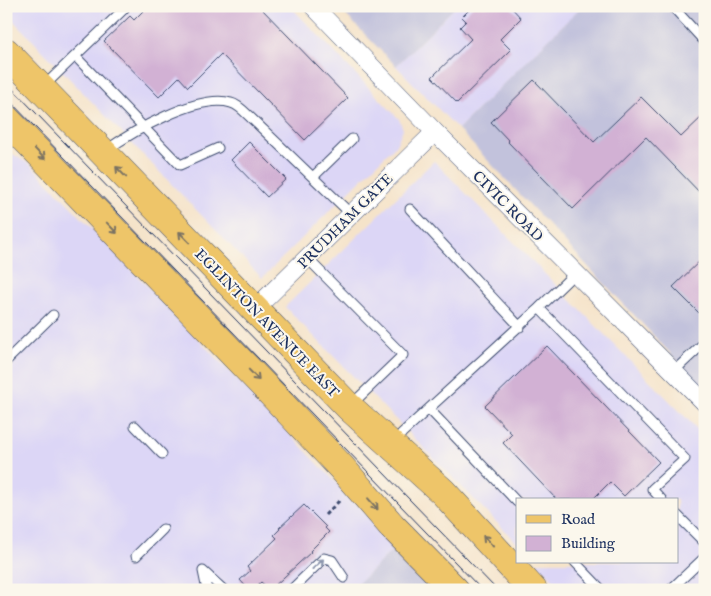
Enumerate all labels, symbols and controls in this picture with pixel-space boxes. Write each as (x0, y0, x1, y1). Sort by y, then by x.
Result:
one-way arrow (34, 148, 46, 161)
one-way arrow (115, 165, 127, 178)
street label: CIVIC ROAD (468, 167, 547, 246)
street label: PRUDHAM GATE (294, 170, 397, 273)
one-way arrow (106, 222, 118, 235)
one-way arrow (178, 231, 190, 243)
street label: EGLINTON AVENUE EAST (190, 245, 343, 402)
one-way arrow (248, 369, 260, 381)
one-way arrow (367, 497, 378, 510)
legend (516, 498, 678, 564)
text: Road (561, 510, 596, 529)
text: Building (561, 534, 616, 553)
one-way arrow (482, 535, 494, 548)
one-way arrow (312, 558, 325, 569)

